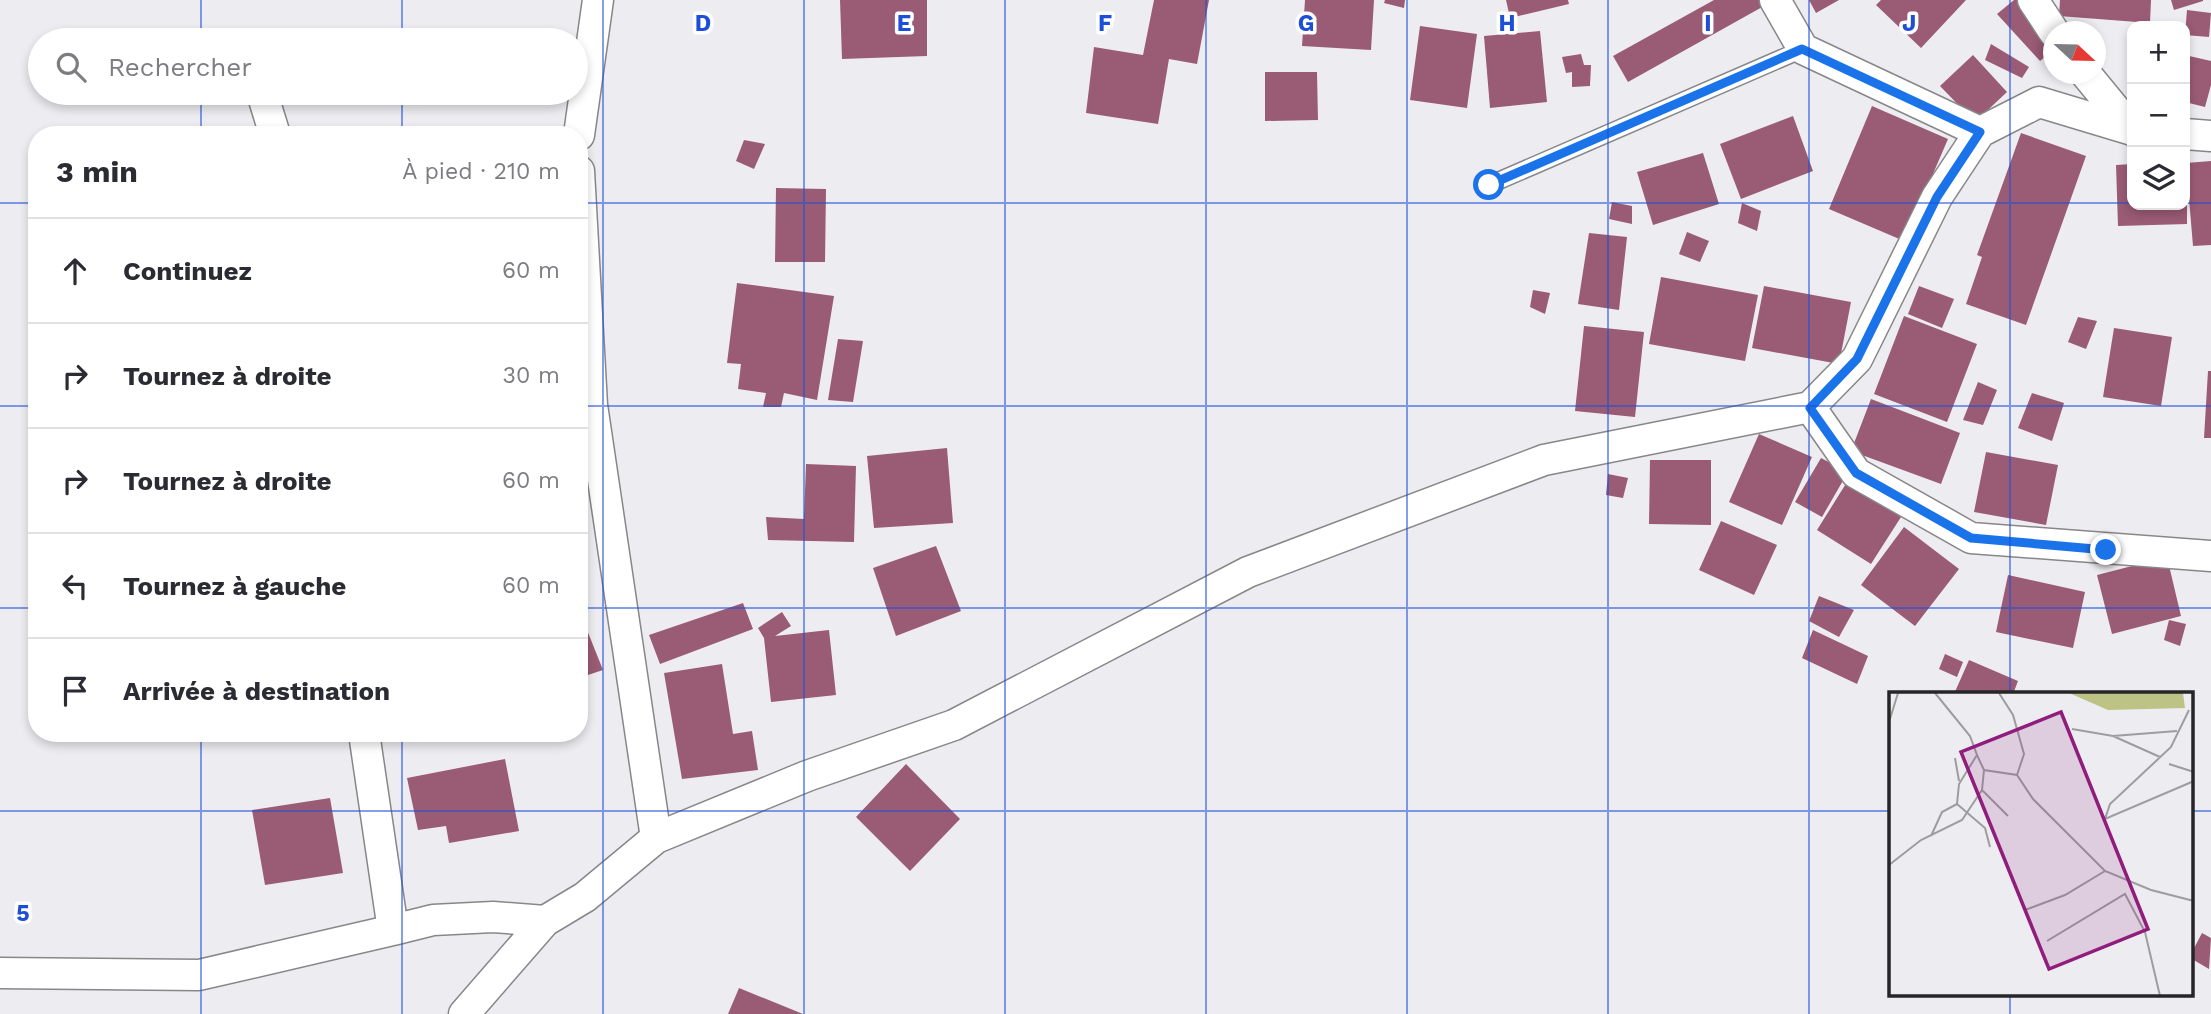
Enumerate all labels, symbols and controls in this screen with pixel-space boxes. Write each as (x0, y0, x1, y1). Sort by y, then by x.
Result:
text: D (695, 10, 711, 37)
text: E (897, 10, 911, 37)
text: F (1098, 10, 1112, 37)
text: G (1298, 10, 1314, 37)
text: H (1498, 10, 1516, 37)
text: I (1704, 10, 1712, 37)
text: J (1902, 10, 1916, 37)
north arrow (2043, 21, 2106, 84)
map controls (2127, 21, 2190, 210)
button: + (2127, 21, 2190, 84)
search box (28, 28, 588, 105)
icon: search (52, 48, 90, 86)
text: Rechercher (108, 52, 252, 82)
button: − (2127, 84, 2190, 147)
button: layers (2127, 147, 2190, 210)
text: 3 min (56, 154, 138, 189)
text: À pied · 210 m (402, 158, 560, 185)
route start (1473, 169, 1504, 200)
icon: ahead (56, 252, 94, 290)
text: Continuez (123, 256, 252, 286)
text: 60 m (502, 257, 560, 284)
icon: right (56, 357, 94, 395)
text: Tournez à droite (123, 361, 332, 391)
text: 30 m (503, 362, 560, 389)
icon: right (56, 462, 94, 500)
text: Tournez à droite (123, 466, 332, 496)
text: 60 m (502, 467, 560, 494)
route end (2090, 534, 2121, 565)
icon: left (56, 567, 94, 605)
text: Tournez à gauche (123, 571, 346, 601)
text: 60 m (502, 572, 560, 599)
icon: arrive (56, 672, 94, 710)
text: Arrivée à destination (123, 676, 390, 706)
inset map (1889, 692, 2194, 996)
text: 5 (16, 900, 30, 927)

